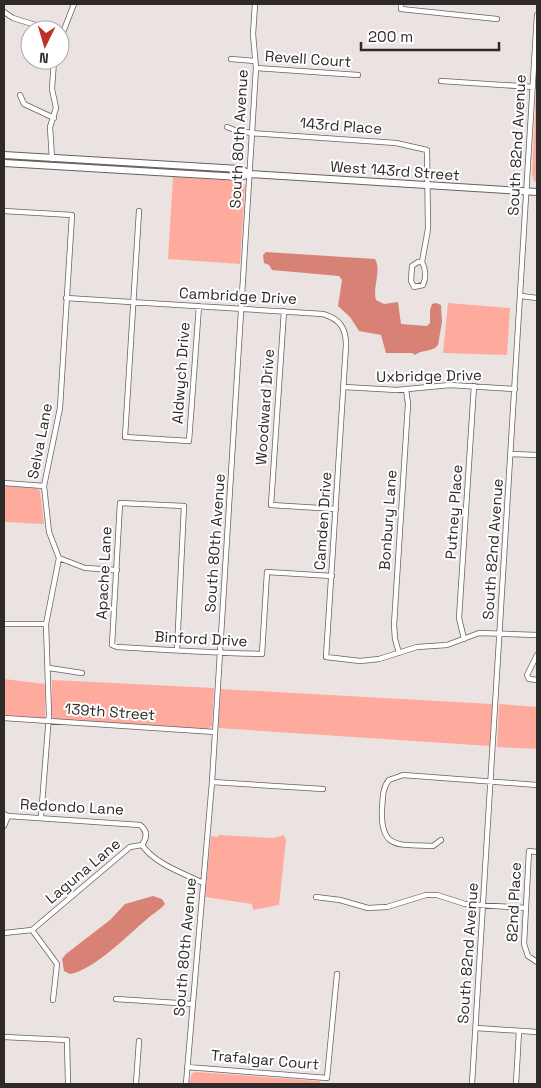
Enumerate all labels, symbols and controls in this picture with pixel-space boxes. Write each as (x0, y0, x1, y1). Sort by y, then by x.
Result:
north arrow (20, 20, 70, 70)
scale bar (361, 20, 498, 52)
text: 200 m (368, 27, 413, 46)
street label: Revell Court (264, 46, 352, 71)
text: N (38, 49, 49, 67)
street label: South 80th Avenue (225, 69, 252, 209)
street label: South 82nd Avenue (503, 74, 530, 216)
street label: 143rd Place (299, 113, 383, 138)
street label: West 143rd Street (330, 156, 461, 185)
street label: Cambridge Drive (179, 283, 298, 308)
street label: Aldwych Drive (167, 321, 194, 424)
street label: Woodward Drive (251, 348, 278, 466)
street label: Uxbridge Drive (376, 365, 482, 386)
street label: Selva Lane (23, 401, 56, 481)
street label: Putney Place (441, 464, 466, 560)
street label: Bonbury Lane (375, 469, 401, 571)
street label: Camden Drive (310, 471, 335, 571)
street label: South 80th Avenue (200, 473, 229, 613)
street label: South 82nd Avenue (478, 478, 507, 620)
street label: Apache Lane (92, 526, 115, 620)
street label: Binford Drive (154, 627, 248, 650)
street label: 139th Street (64, 699, 156, 724)
street label: Redondo Lane (20, 794, 125, 819)
street label: Laguna Lane (41, 834, 124, 907)
street label: 82nd Place (502, 861, 525, 942)
street label: South 80th Avenue (169, 877, 200, 1017)
street label: South 82nd Avenue (453, 882, 482, 1024)
street label: Trafalgar Court (210, 1045, 320, 1074)

